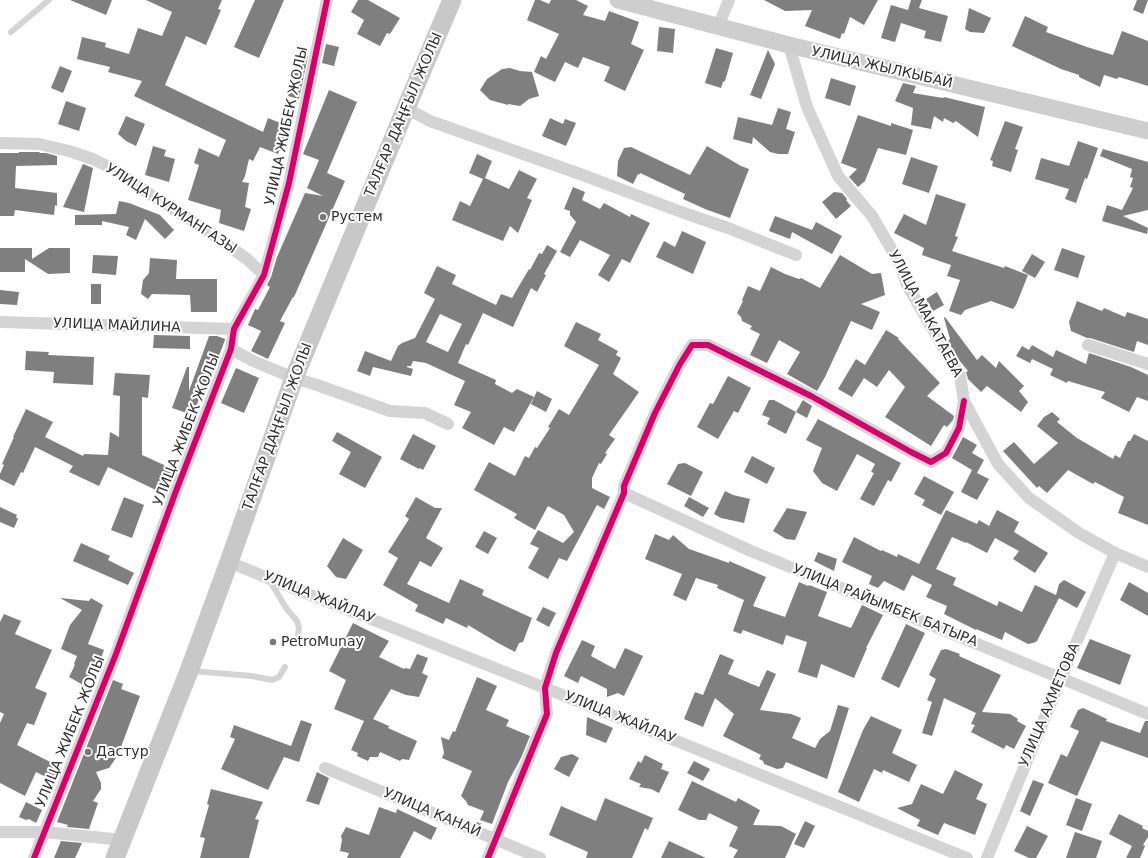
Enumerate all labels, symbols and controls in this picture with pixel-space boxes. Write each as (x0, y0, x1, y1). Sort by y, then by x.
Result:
street label: ТАЛҒАР ДАҢҒЫЛ ЖОЛЫ (362, 30, 446, 200)
street label: УЛИЦА ЖЫЛКЫБАЙ (810, 44, 954, 92)
street label: УЛИЦА ЖИБЕК ЖОЛЫ (262, 45, 312, 207)
street label: УЛИЦА КУРМАНГАЗЫ (102, 160, 240, 258)
place label: Рустем (331, 209, 383, 225)
marker: Рустем (318, 212, 328, 222)
street label: УЛИЦА МАКАТАЕВА (884, 247, 966, 381)
street label: УЛИЦА МАЙЛИНА (53, 315, 181, 337)
street label: ТАЛҒАР ДАҢҒЫЛ ЖОЛЫ (240, 341, 316, 513)
street label: УЛИЦА ЖИБЕК ЖОЛЫ (150, 351, 224, 509)
street label: УЛИЦА РАЙЫМБЕК БАТЫРА (790, 561, 980, 651)
street label: УЛИЦА ЖАЙЛАУ (261, 568, 377, 628)
place label: PetroMunay (281, 634, 364, 650)
marker: PetroMunay (268, 637, 278, 647)
street label: УЛИЦА АХМЕТОВА (1016, 640, 1084, 770)
street label: УЛИЦА ЖИБЕК ЖОЛЫ (33, 654, 109, 810)
street label: УЛИЦА ЖАЙЛАУ (562, 688, 678, 748)
place label: Дастур (96, 744, 149, 760)
marker: Дастур (83, 747, 93, 757)
street label: УЛИЦА КАНАЙ (381, 785, 483, 841)

